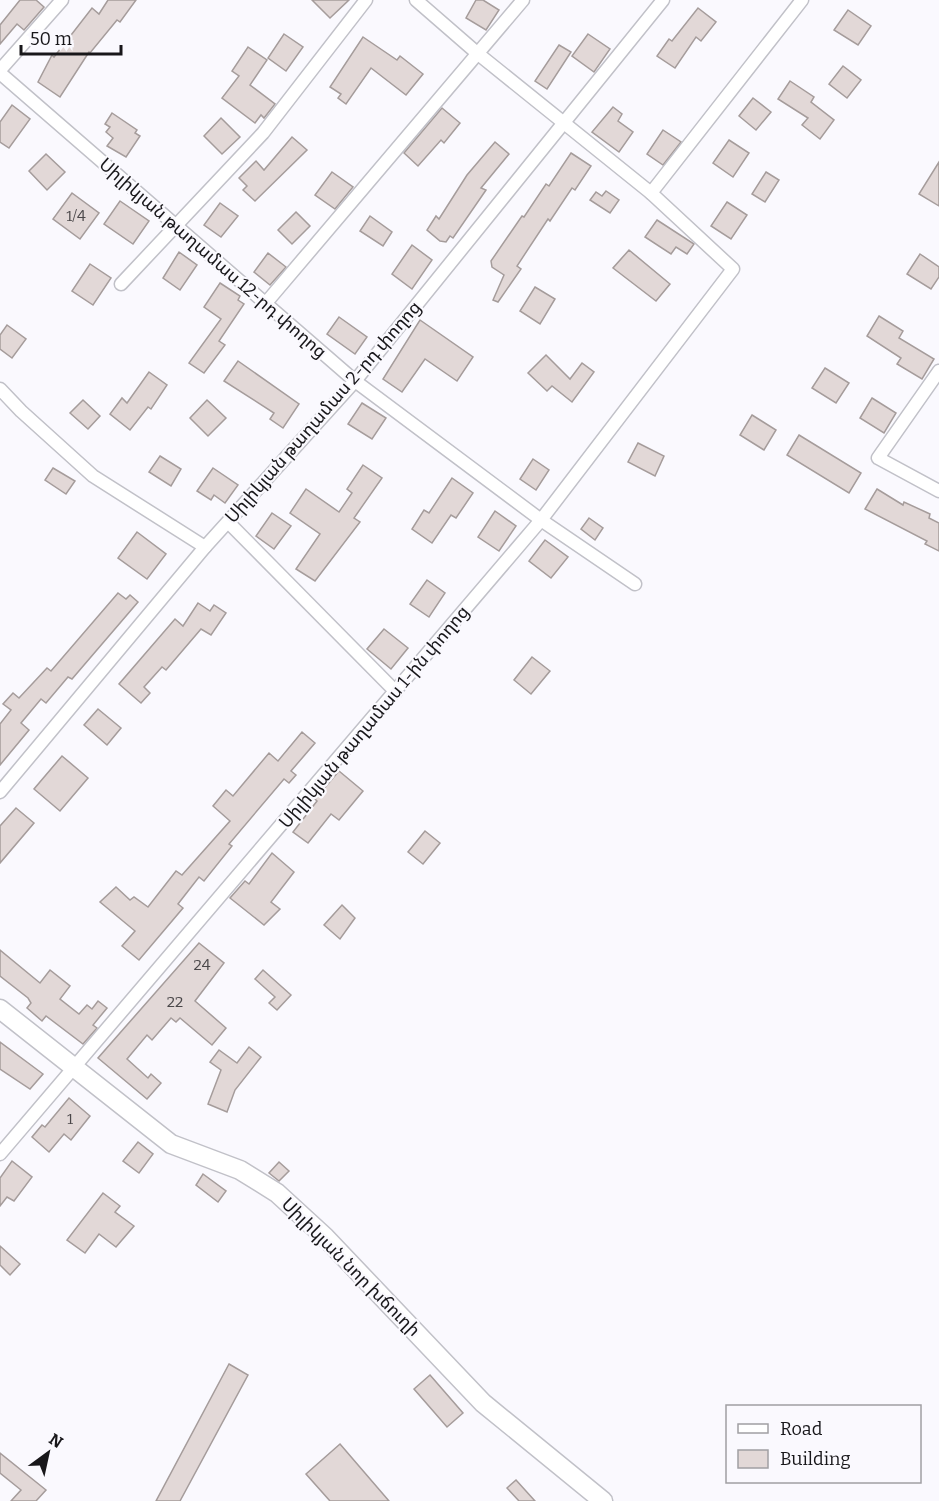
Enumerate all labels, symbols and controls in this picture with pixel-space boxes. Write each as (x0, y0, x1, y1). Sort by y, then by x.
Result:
scale bar (21, 18, 122, 56)
text: 50 m (30, 28, 72, 50)
street label: Սիլիկյան թաղամաս 12-րդ փողոց (95, 153, 331, 363)
house number: 1/4 (66, 207, 86, 225)
street label: Սիլիկյան թաղամաս 2-րդ փողոց (220, 296, 426, 528)
street label: Սիլիկյան թաղամաս 1-ին փողոց (274, 601, 474, 833)
house number: 24 (194, 956, 211, 974)
house number: 22 (167, 993, 183, 1011)
house number: 1 (67, 1110, 73, 1128)
street label: Սիլիկյան նոր խճուղի (277, 1193, 425, 1341)
legend (726, 1405, 921, 1483)
text: Road (780, 1418, 823, 1440)
north arrow (18, 1423, 78, 1483)
text: N (46, 1430, 66, 1452)
text: Building (780, 1448, 851, 1470)

